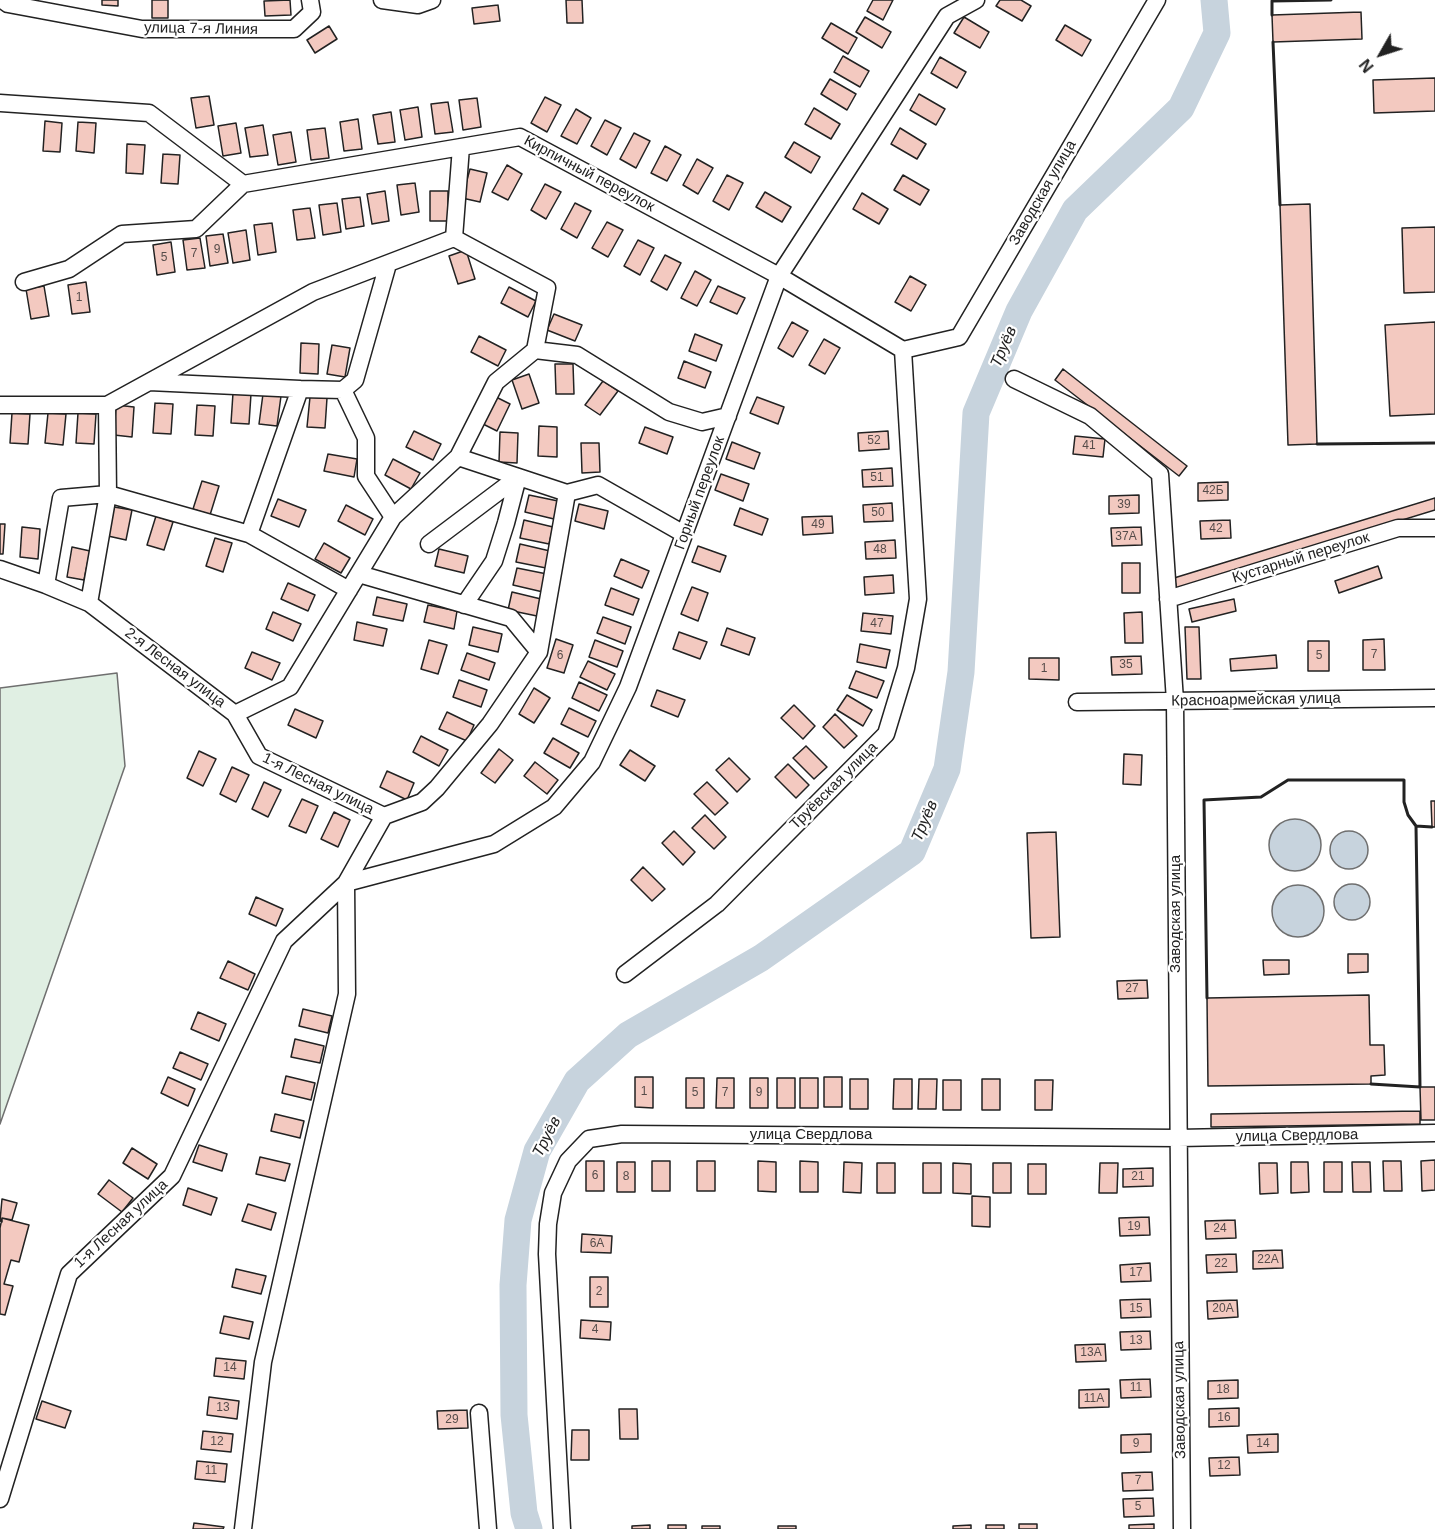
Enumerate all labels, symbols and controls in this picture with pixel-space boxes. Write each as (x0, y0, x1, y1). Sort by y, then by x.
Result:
street label: улица 7-я Линия (144, 19, 258, 39)
north arrow (1351, 24, 1411, 84)
text: N (1356, 56, 1377, 75)
street label: Кирпичный переулок (521, 132, 657, 216)
street label: Заводская улица (1006, 137, 1080, 249)
house number: 9 (214, 243, 220, 257)
house number: 7 (191, 247, 197, 261)
house number: 5 (161, 251, 167, 265)
house number: 1 (76, 291, 82, 305)
water label: Труёв (987, 324, 1021, 370)
street label: Горный переулок (671, 434, 729, 552)
house number: 52 (867, 434, 881, 448)
house number: 41 (1082, 439, 1096, 453)
house number: 51 (870, 471, 884, 485)
house number: 42Б (1202, 484, 1224, 498)
house number: 39 (1117, 498, 1131, 512)
house number: 50 (871, 506, 885, 520)
house number: 49 (811, 518, 825, 532)
house number: 42 (1209, 522, 1223, 536)
street label: Кустарный переулок (1230, 529, 1372, 587)
house number: 37А (1115, 530, 1137, 544)
house number: 48 (873, 543, 887, 557)
house number: 47 (870, 617, 884, 631)
street label: 2-я Лесная улица (121, 624, 229, 712)
house number: 7 (1371, 648, 1377, 662)
house number: 6 (557, 649, 563, 663)
house number: 5 (1316, 649, 1322, 663)
house number: 35 (1119, 658, 1133, 672)
house number: 1 (1041, 662, 1047, 676)
street label: Красноармейская улица (1171, 690, 1341, 710)
street label: Труёвская улица (786, 738, 882, 834)
street label: 1-я Лесная улица (259, 749, 377, 819)
water label: Труёв (908, 798, 942, 844)
street label: Заводская улица (1167, 855, 1185, 973)
house number: 27 (1125, 982, 1139, 996)
house number: 1 (641, 1085, 647, 1099)
house number: 5 (692, 1086, 698, 1100)
house number: 7 (722, 1086, 728, 1100)
house number: 9 (756, 1086, 762, 1100)
water label: Труёв (529, 1114, 565, 1160)
street label: улица Свердлова (750, 1126, 872, 1144)
street label: улица Свердлова (1236, 1126, 1358, 1146)
house number: 6 (592, 1169, 598, 1183)
house number: 8 (623, 1170, 629, 1184)
house number: 21 (1131, 1170, 1145, 1184)
street label: 1-я Лесная улица (70, 1176, 172, 1272)
house number: 19 (1127, 1220, 1141, 1234)
house number: 24 (1213, 1222, 1227, 1236)
house number: 6А (590, 1237, 604, 1251)
house number: 22А (1257, 1253, 1279, 1267)
house number: 22 (1214, 1257, 1228, 1271)
house number: 17 (1129, 1266, 1143, 1280)
house number: 2 (596, 1285, 602, 1299)
house number: 15 (1129, 1302, 1143, 1316)
house number: 20А (1212, 1302, 1234, 1316)
house number: 4 (592, 1323, 598, 1337)
house number: 13 (1129, 1334, 1143, 1348)
street label: Заводская улица (1170, 1341, 1190, 1459)
house number: 13А (1080, 1346, 1102, 1360)
house number: 14 (223, 1361, 237, 1375)
house number: 11 (1130, 1381, 1142, 1395)
house number: 18 (1216, 1383, 1230, 1397)
house number: 11А (1084, 1392, 1104, 1406)
house number: 13 (216, 1401, 230, 1415)
house number: 16 (1217, 1411, 1231, 1425)
house number: 29 (445, 1413, 459, 1427)
house number: 12 (210, 1435, 224, 1449)
house number: 9 (1133, 1437, 1139, 1451)
house number: 14 (1256, 1437, 1270, 1451)
house number: 12 (1217, 1459, 1231, 1473)
house number: 11 (205, 1464, 217, 1478)
house number: 7 (1135, 1474, 1141, 1488)
house number: 5 (1135, 1500, 1141, 1514)

